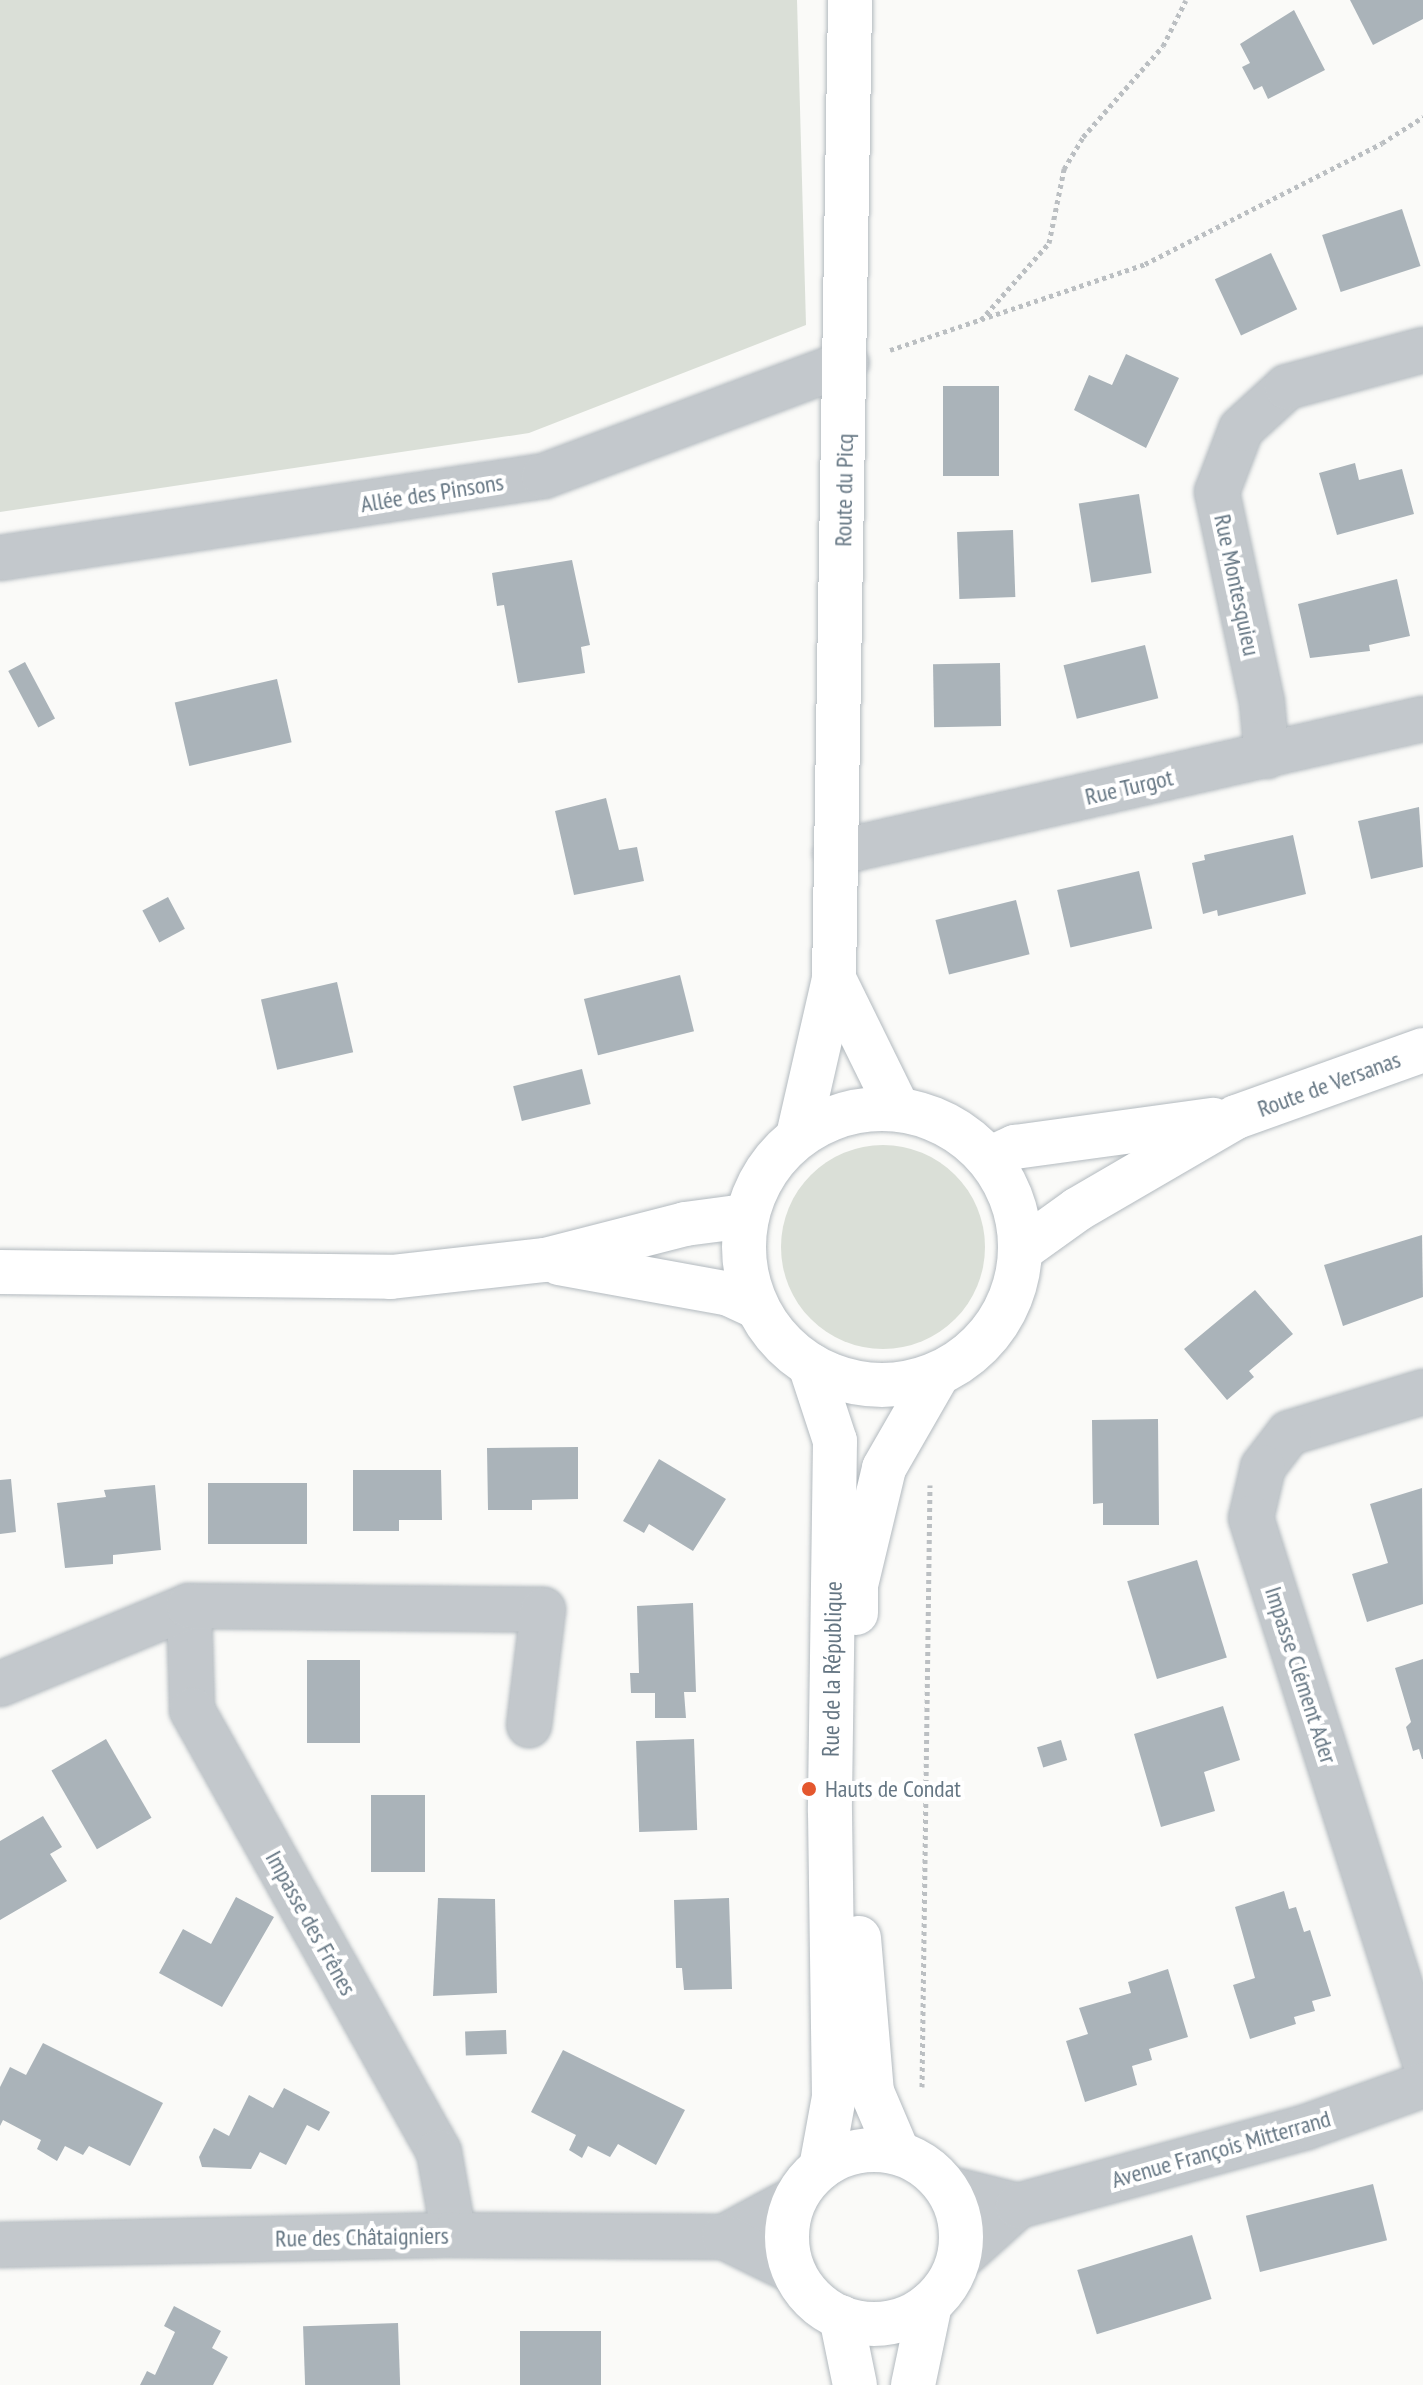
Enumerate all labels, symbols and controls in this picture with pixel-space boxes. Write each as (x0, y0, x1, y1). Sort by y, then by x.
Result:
street label: Route du Picq (829, 433, 859, 547)
street label: Allée des Pinsons (358, 467, 506, 519)
street label: Rue Montesquieu (1208, 512, 1266, 658)
street label: Rue Turgot (1082, 763, 1176, 811)
street label: Route de Versanas (1253, 1045, 1405, 1123)
street label: Rue de la République (816, 1581, 848, 1757)
street label: Impasse Clément Ader (1259, 1583, 1343, 1767)
place label: Hauts de Condat (825, 1775, 961, 1803)
marker: Hauts de Condat (800, 1780, 818, 1798)
street label: Impasse des Frênes (259, 1846, 363, 2000)
street label: Avenue François Mitterrand (1108, 2104, 1334, 2194)
street label: Rue des Châtaigniers (275, 2221, 449, 2253)

